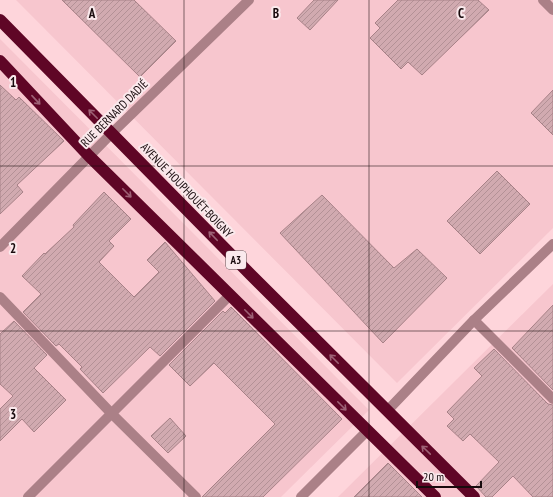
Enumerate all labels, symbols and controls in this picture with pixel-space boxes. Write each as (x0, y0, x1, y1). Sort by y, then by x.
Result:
text: A (88, 5, 96, 22)
text: B (273, 5, 279, 22)
text: C (458, 5, 464, 22)
text: 1 (10, 74, 16, 91)
street label: RUE BERNARD DADIÉ (77, 76, 151, 150)
one-way arrow (32, 95, 41, 105)
one-way arrow (88, 109, 98, 119)
street label: AVENUE HOUPHOUËT-BOIGNY (138, 140, 236, 241)
one-way arrow (122, 188, 132, 198)
one-way arrow (208, 231, 218, 241)
text: 2 (10, 240, 16, 257)
road number: A3 (226, 251, 246, 269)
one-way arrow (244, 309, 254, 319)
one-way arrow (329, 354, 339, 364)
one-way arrow (337, 401, 347, 410)
text: 3 (10, 406, 16, 423)
one-way arrow (421, 445, 431, 455)
scale bar (417, 463, 481, 489)
text: 20 m (423, 469, 444, 484)

